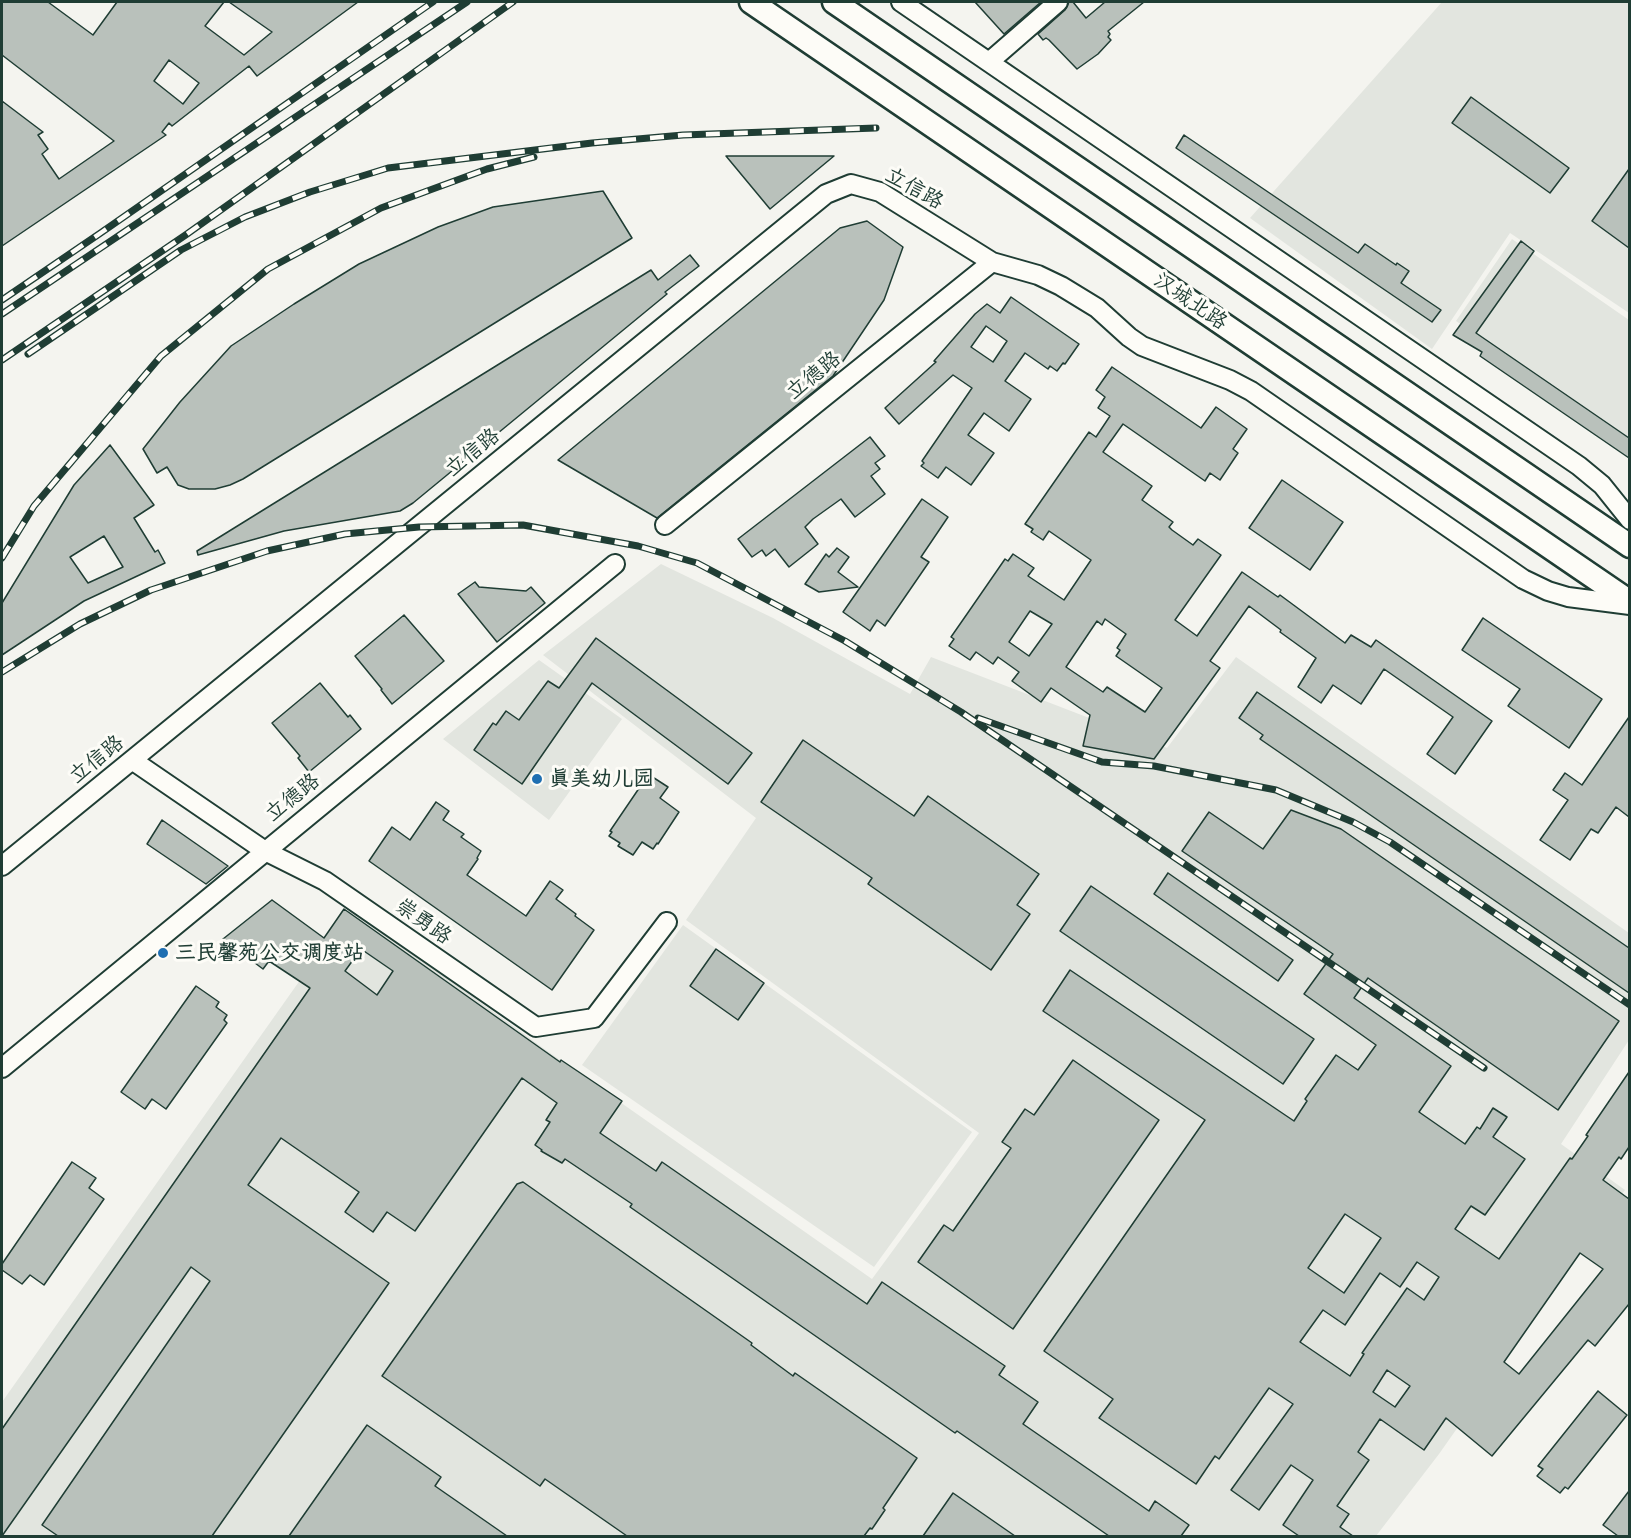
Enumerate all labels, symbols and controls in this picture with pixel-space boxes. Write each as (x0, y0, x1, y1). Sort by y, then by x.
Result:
street label: 立信路 (880, 163, 948, 215)
street label: 汉城北路 (1148, 268, 1232, 336)
street label: 立德路 (782, 346, 846, 406)
street label: 立信路 (441, 423, 505, 483)
street label: 立信路 (65, 730, 129, 790)
place label: 真美幼儿园 (549, 766, 654, 792)
street label: 立德路 (261, 768, 325, 828)
marker: 真美幼儿园 (530, 772, 544, 786)
street label: 崇勇路 (390, 894, 456, 950)
place label: 三民馨苑公交调度站 (175, 940, 364, 966)
marker: 三民馨苑公交调度站 (156, 946, 170, 960)

